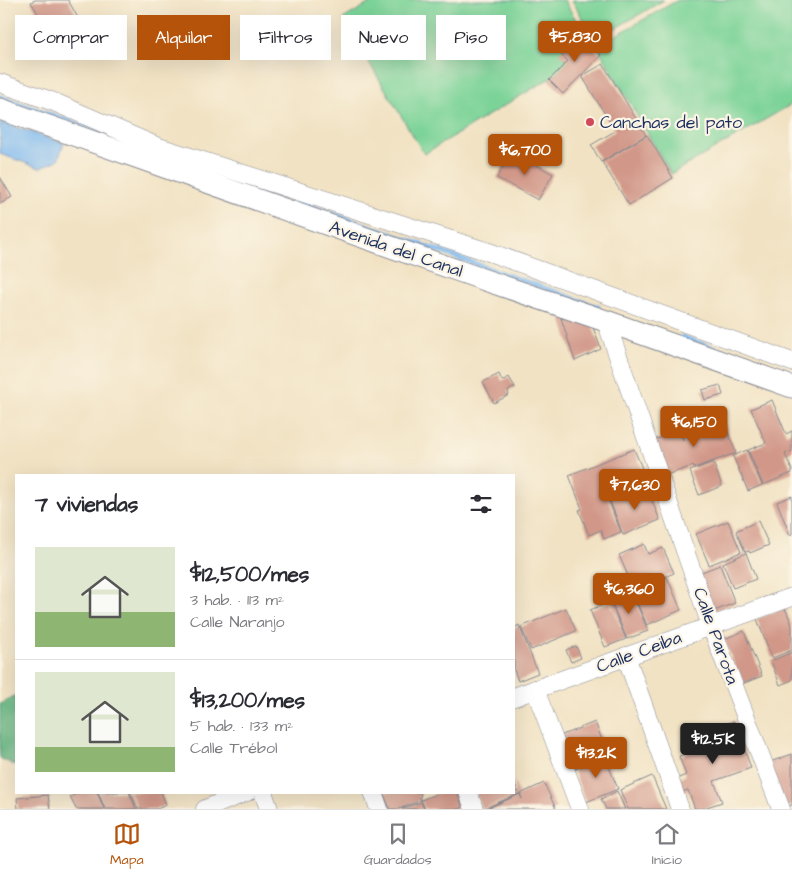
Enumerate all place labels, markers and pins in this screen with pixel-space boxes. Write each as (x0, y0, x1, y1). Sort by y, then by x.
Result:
pin: $5,830 (534, 20, 616, 63)
place label: Canchas del pato (600, 110, 742, 135)
marker: Canchas del pato (584, 116, 596, 128)
pin: $6,700 (484, 134, 566, 176)
pin: $6,150 (653, 406, 735, 448)
pin: $7,630 (594, 468, 676, 511)
pin: $6,360 (588, 572, 670, 615)
pin: $12.5K (672, 722, 754, 765)
pin: $13.2K (555, 736, 637, 779)

